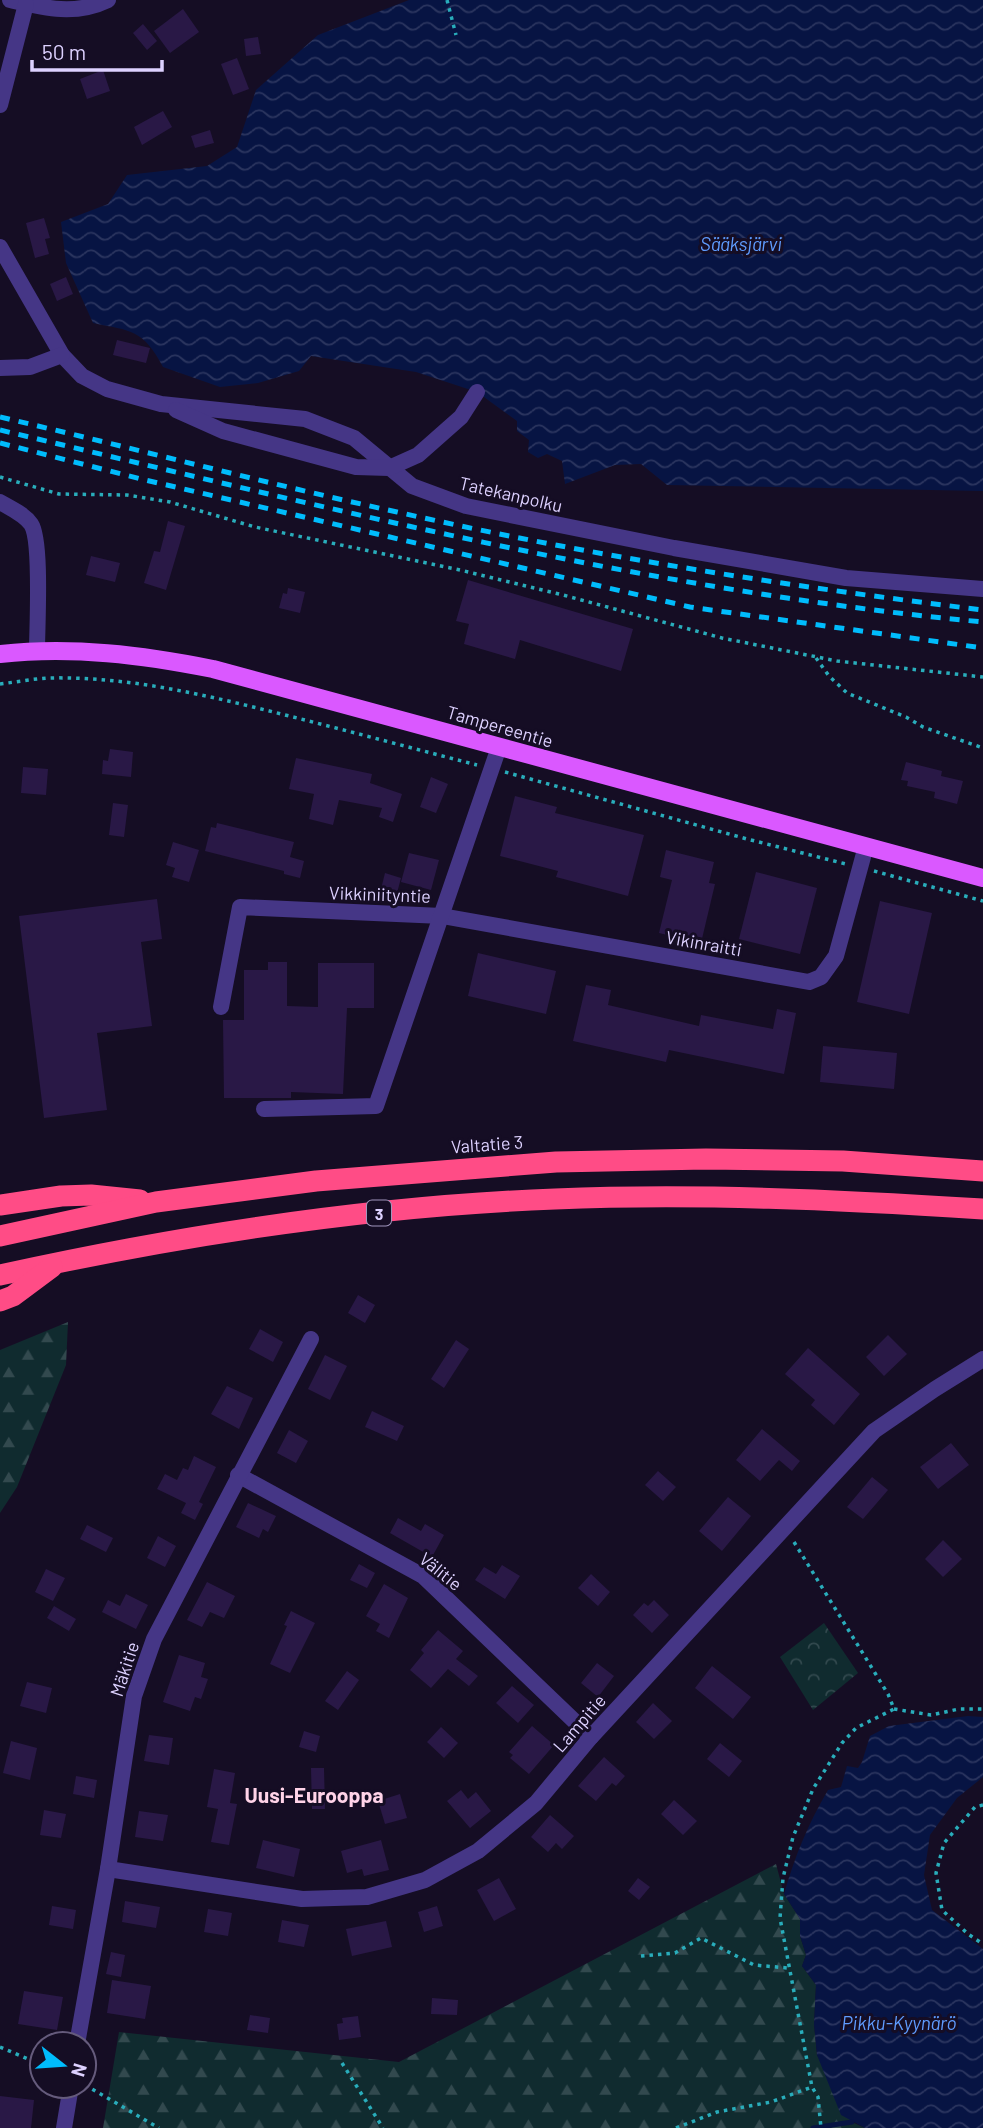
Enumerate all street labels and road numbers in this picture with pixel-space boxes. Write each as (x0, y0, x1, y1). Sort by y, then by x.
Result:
street label: Tatekanpolku (457, 471, 565, 517)
street label: Tampereentie (444, 700, 556, 752)
street label: Vikkiniityntie (329, 881, 431, 907)
street label: Vikinraitti (664, 926, 744, 960)
street label: Valtatie 3 (450, 1131, 524, 1157)
road number: 3 (367, 1200, 391, 1226)
street label: Välitie (415, 1547, 467, 1595)
street label: Mäkitie (105, 1639, 143, 1699)
street label: Lampitie (548, 1690, 610, 1756)

